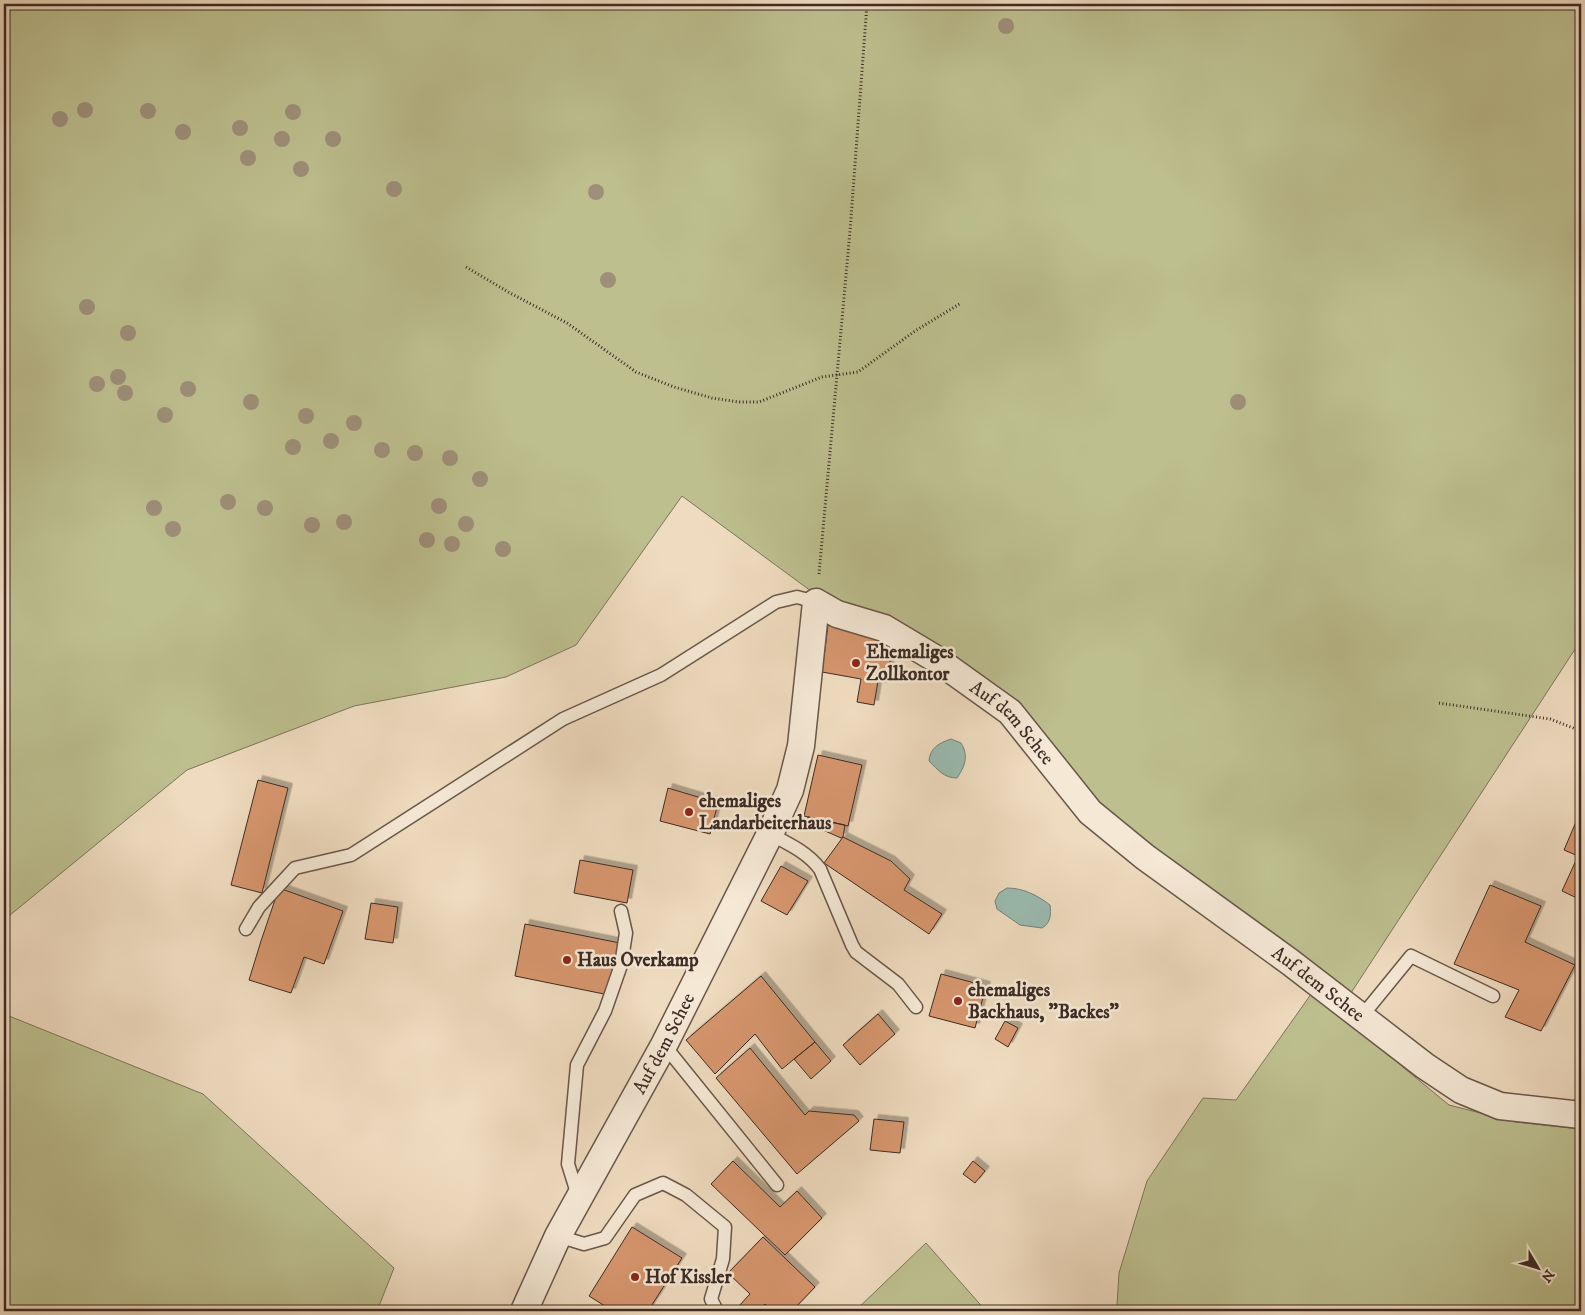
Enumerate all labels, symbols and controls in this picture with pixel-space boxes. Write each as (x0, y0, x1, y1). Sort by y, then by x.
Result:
place label: Ehemaliges Zollkontor (866, 641, 954, 686)
marker: Ehemaliges Zollkontor (850, 657, 862, 669)
street label: Auf dem Schee (965, 675, 1059, 770)
place label: ehemaliges Landarbeiterhaus (699, 790, 832, 835)
marker: ehemaliges Landarbeiterhaus (683, 806, 695, 818)
street label: Auf dem Schee (1267, 941, 1369, 1027)
place label: Haus Overkamp (577, 949, 699, 972)
marker: Haus Overkamp (561, 954, 573, 966)
place label: ehemaliges Backhaus, "Backes" (968, 979, 1120, 1024)
street label: Auf dem Schee (628, 989, 700, 1098)
marker: ehemaliges Backhaus, "Backes" (952, 995, 964, 1007)
north arrow (1512, 1242, 1562, 1292)
text: N (1537, 1265, 1558, 1286)
place label: Hof Kissler (645, 1266, 732, 1289)
marker: Hof Kissler (629, 1271, 641, 1283)

